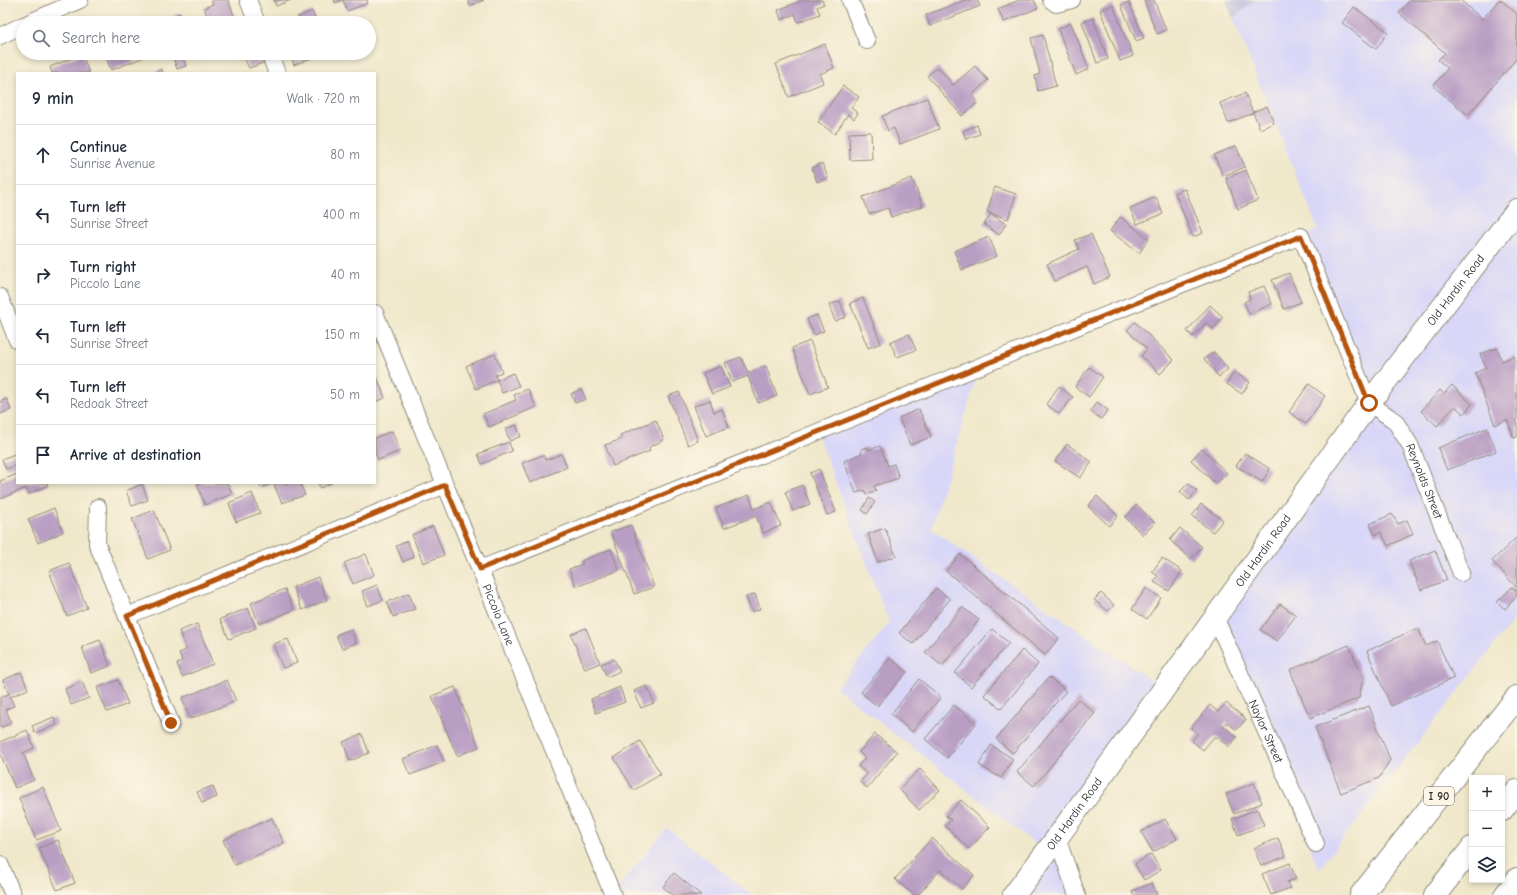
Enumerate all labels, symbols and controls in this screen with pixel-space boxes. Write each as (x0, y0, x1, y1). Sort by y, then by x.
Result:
search box (16, 16, 376, 60)
icon: search (30, 27, 52, 49)
text: Search here (62, 29, 140, 47)
text: 9 min (32, 89, 74, 108)
text: Walk · 720 m (287, 91, 360, 106)
text: Continue (70, 138, 127, 156)
icon: ahead (32, 144, 54, 166)
text: 80 m (330, 147, 360, 162)
text: Sunrise Avenue (70, 156, 155, 171)
text: Turn left (70, 198, 126, 216)
icon: left (32, 204, 54, 226)
text: 400 m (323, 207, 360, 222)
text: Sunrise Street (70, 216, 148, 231)
street label: Old Hardin Road (1424, 252, 1487, 328)
text: Turn right (70, 258, 136, 276)
icon: right (32, 264, 54, 286)
text: 40 m (331, 267, 360, 282)
text: Piccolo Lane (70, 276, 140, 291)
text: Turn left (70, 318, 126, 336)
icon: left (32, 324, 54, 346)
text: 150 m (325, 327, 360, 342)
text: Sunrise Street (70, 336, 148, 351)
text: Turn left (70, 378, 126, 396)
icon: left (32, 384, 54, 406)
text: 50 m (330, 387, 360, 402)
route start (1360, 394, 1378, 412)
text: Redoak Street (70, 396, 148, 411)
street label: Reynolds Street (1403, 442, 1446, 521)
icon: arrive (32, 444, 54, 466)
text: Arrive at destination (70, 446, 201, 464)
street label: Old Hardin Road (1232, 512, 1294, 590)
street label: Piccolo Lane (480, 582, 517, 648)
street label: Naylor Street (1246, 698, 1286, 765)
route end (162, 714, 180, 732)
street label: Old Hardin Road (1043, 775, 1105, 853)
map controls (1469, 775, 1505, 883)
button: + (1469, 775, 1505, 811)
road number: I 90 (1424, 787, 1454, 805)
button: − (1469, 811, 1505, 847)
button: layers (1469, 847, 1505, 883)

